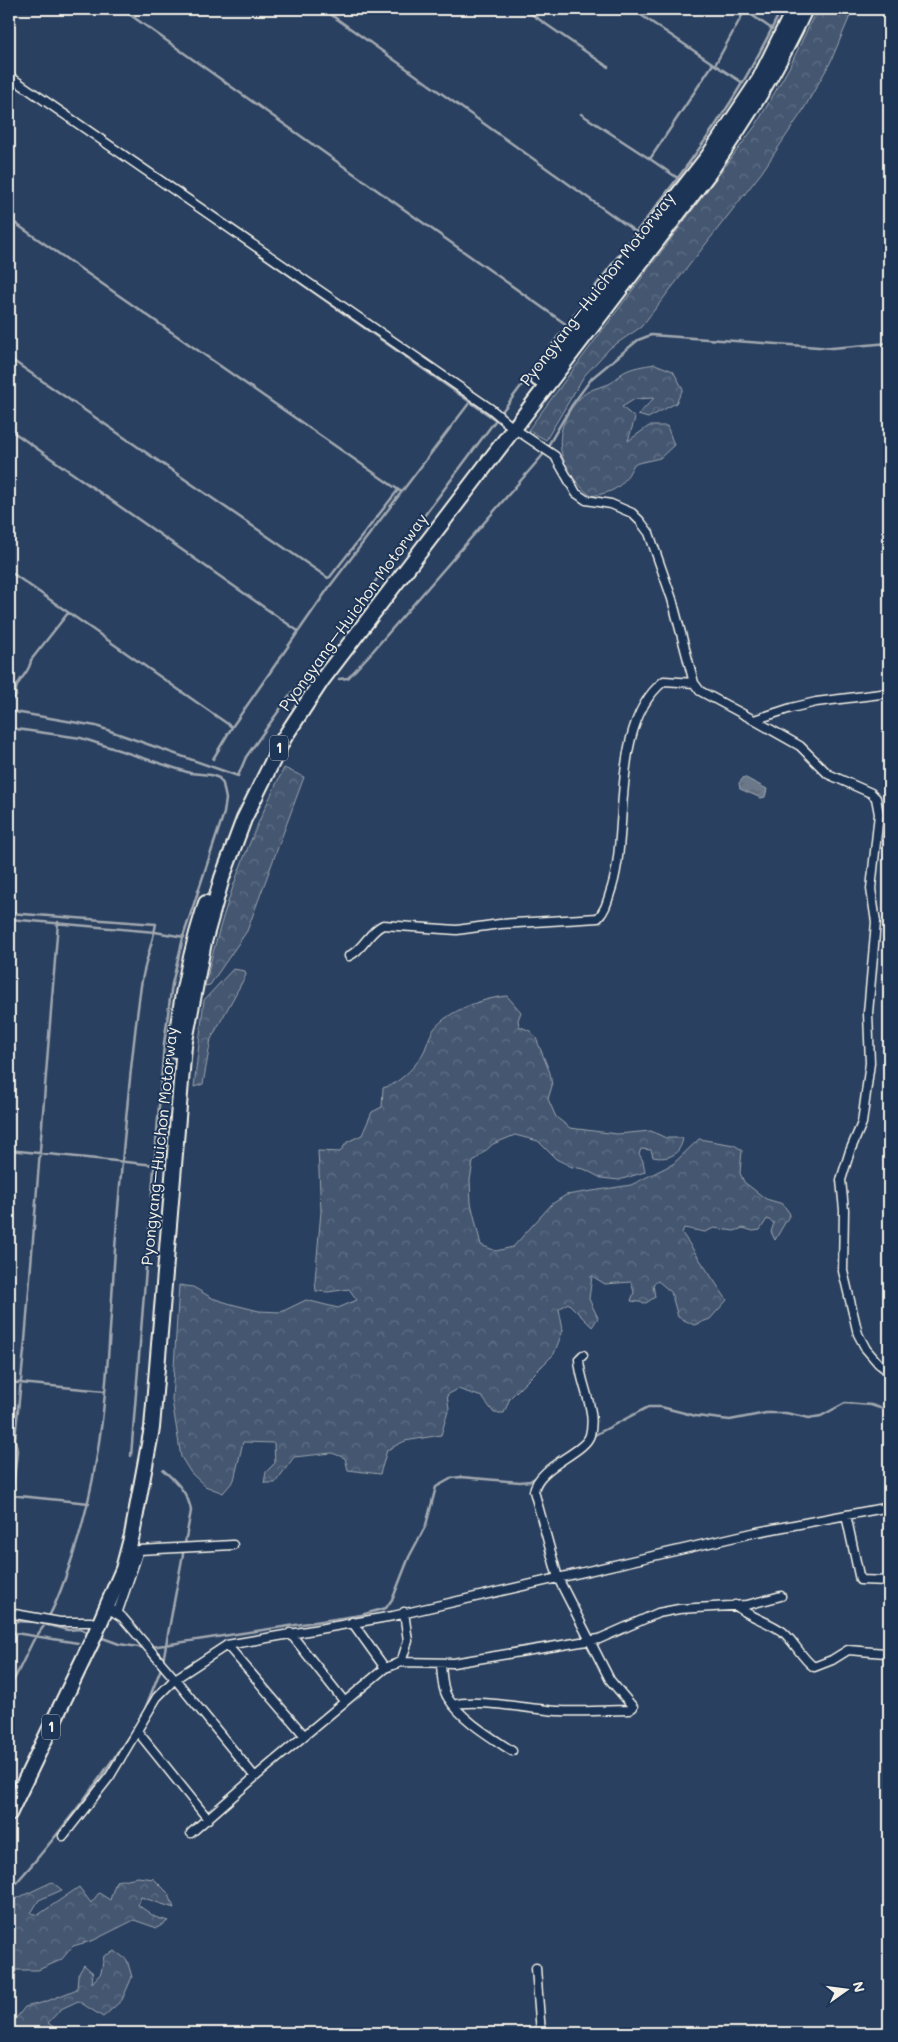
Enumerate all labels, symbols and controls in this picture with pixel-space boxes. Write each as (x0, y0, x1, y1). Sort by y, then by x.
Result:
street label: Pyongyang–Huichon Motorway (515, 188, 679, 390)
street label: Pyongyang–Huichon Motorway (274, 509, 432, 715)
road number: 1 (270, 736, 288, 760)
street label: Pyongyang–Huichon Motorway (136, 1026, 181, 1266)
road number: 1 (42, 1714, 60, 1740)
north arrow (820, 1964, 870, 2014)
text: N (849, 1979, 870, 1994)

